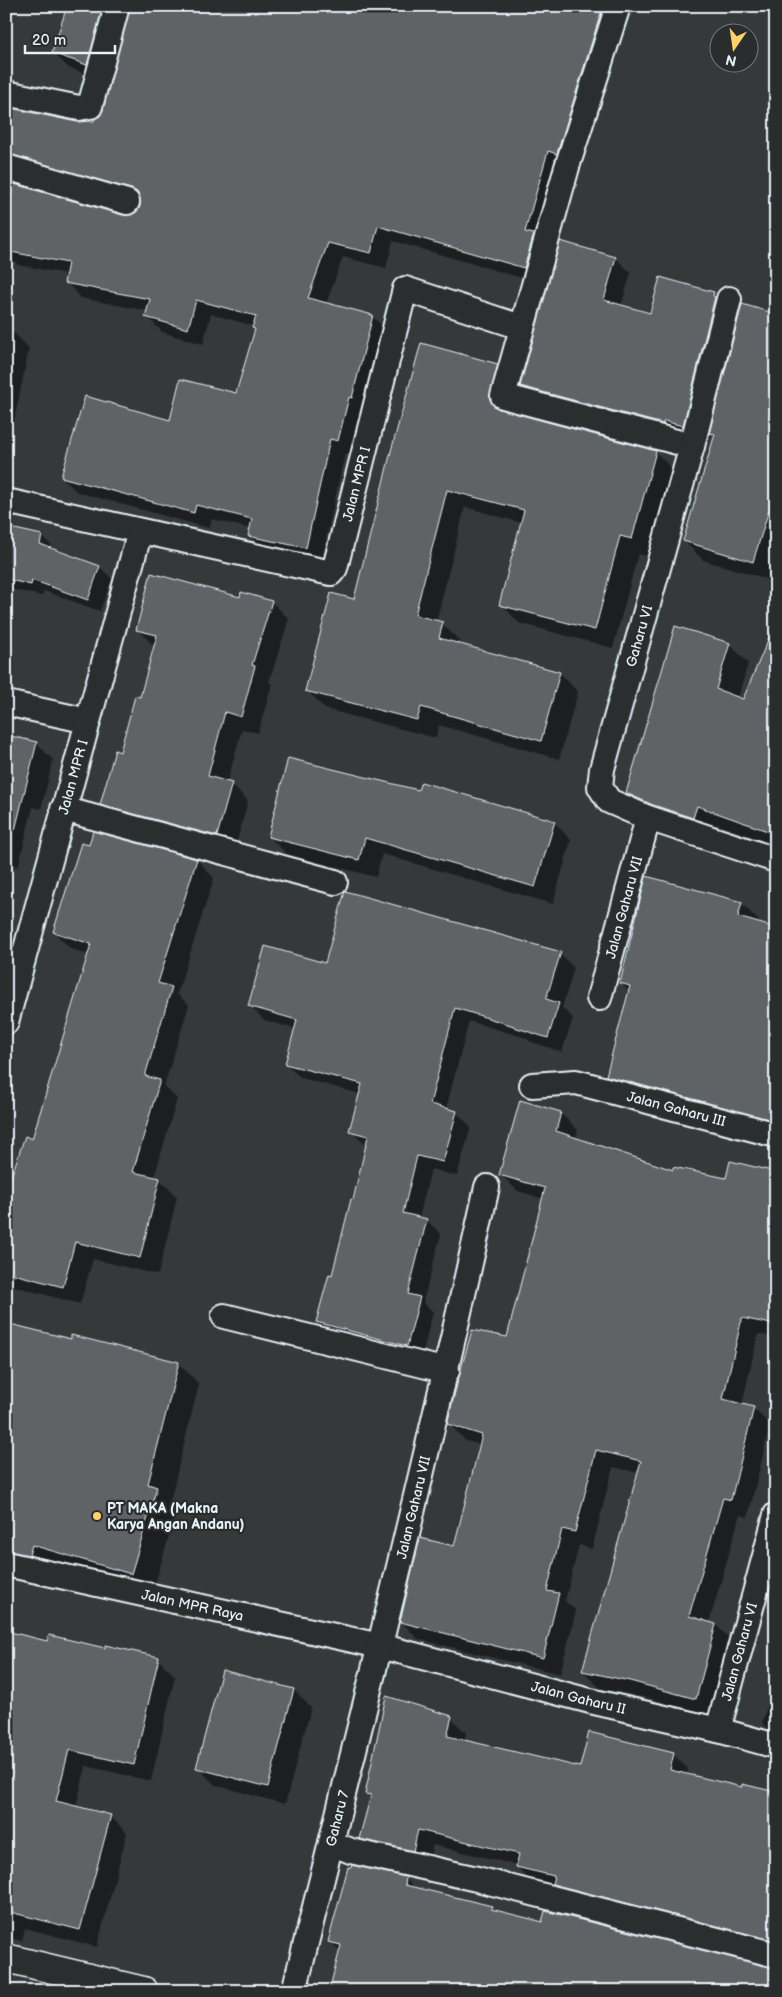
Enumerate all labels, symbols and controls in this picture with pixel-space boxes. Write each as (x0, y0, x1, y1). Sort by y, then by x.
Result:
scale bar (25, 22, 115, 54)
north arrow (710, 22, 760, 72)
text: 20 m (32, 31, 66, 50)
text: N (724, 51, 738, 70)
street label: Jalan MPR I (339, 445, 374, 523)
street label: Gaharu VI (623, 603, 656, 669)
street label: Jalan MPR I (55, 738, 92, 816)
street label: Jalan Gaharu VII (602, 854, 646, 960)
street label: Jalan Gaharu III (625, 1088, 728, 1130)
street label: Jalan Gaharu VII (393, 1454, 434, 1561)
place label: PT MAKA (Makna Karya Angan Andanu) (107, 1500, 245, 1533)
marker: PT MAKA (Makna Karya Angan Andanu) (91, 1510, 103, 1522)
street label: Jalan MPR Raya (140, 1586, 245, 1625)
street label: Jalan Gaharu VI (718, 1601, 761, 1703)
street label: Jalan Gaharu II (529, 1678, 627, 1718)
street label: Gaharu 7 (322, 1788, 353, 1848)

